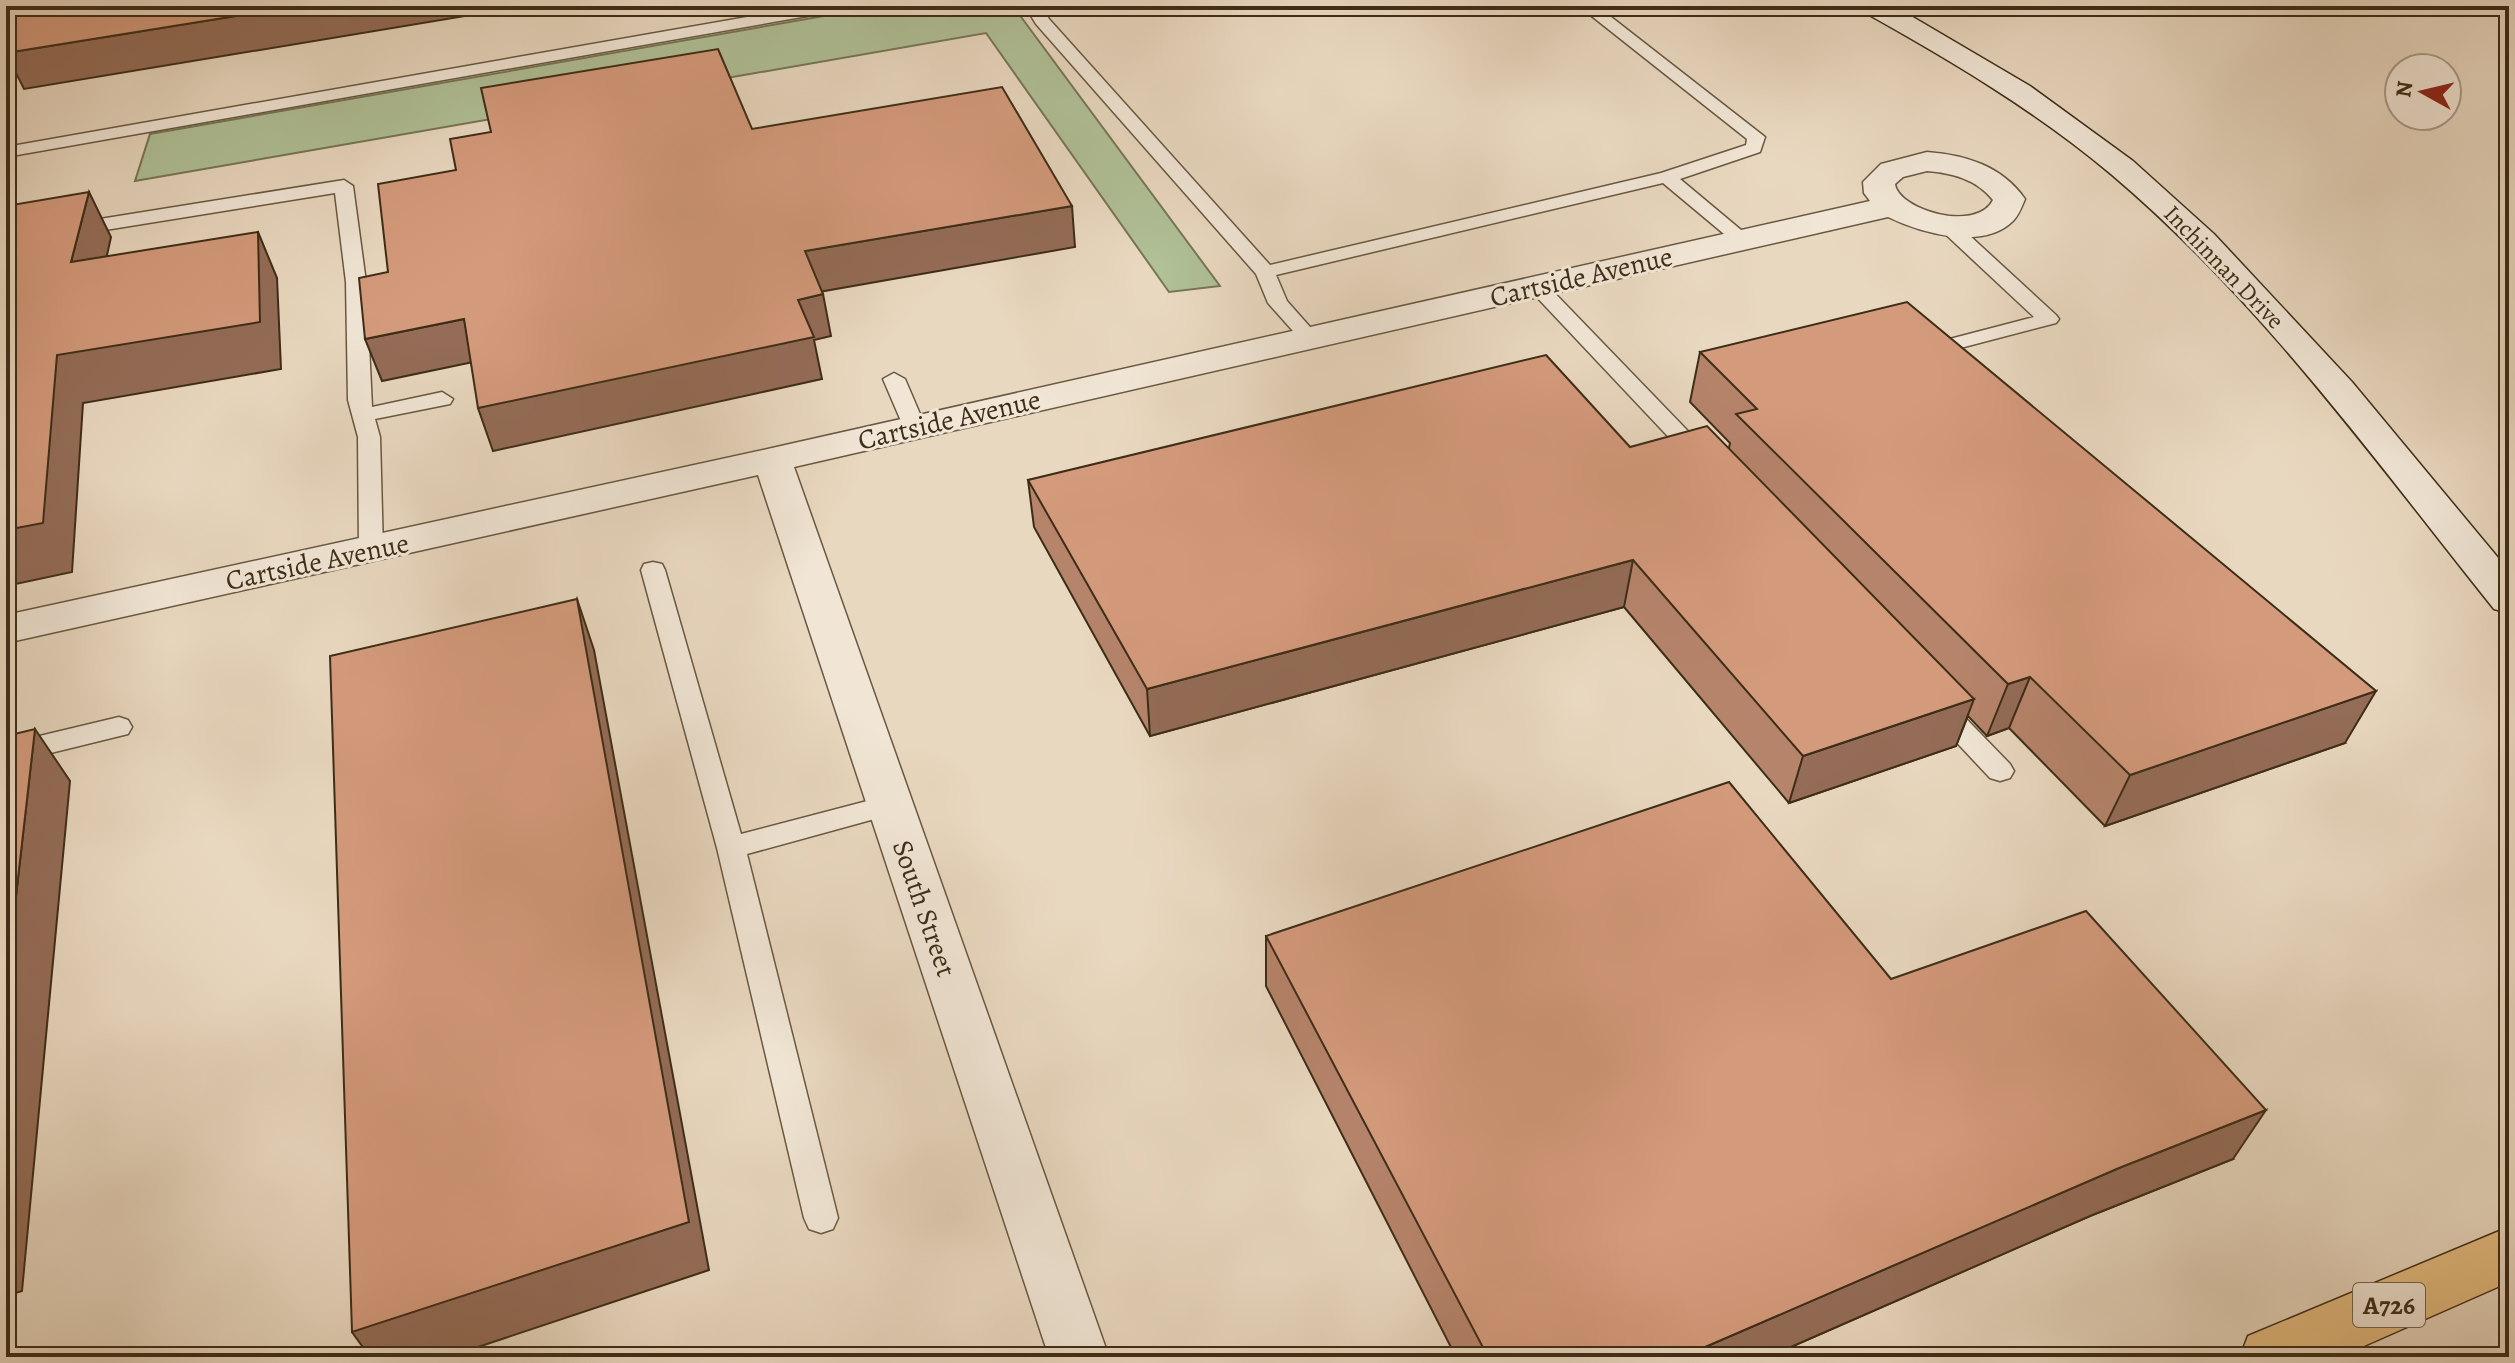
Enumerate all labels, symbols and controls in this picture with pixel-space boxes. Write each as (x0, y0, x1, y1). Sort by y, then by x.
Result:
north arrow (2383, 52, 2463, 132)
text: N (2388, 79, 2420, 99)
street label: Inchinnan Drive (2157, 198, 2291, 336)
street label: Cartside Avenue (1486, 238, 1676, 316)
street label: Cartside Avenue (854, 381, 1044, 459)
street label: Cartside Avenue (222, 524, 412, 600)
street label: South Street (883, 835, 965, 982)
road number: A726 (2353, 1283, 2425, 1327)

